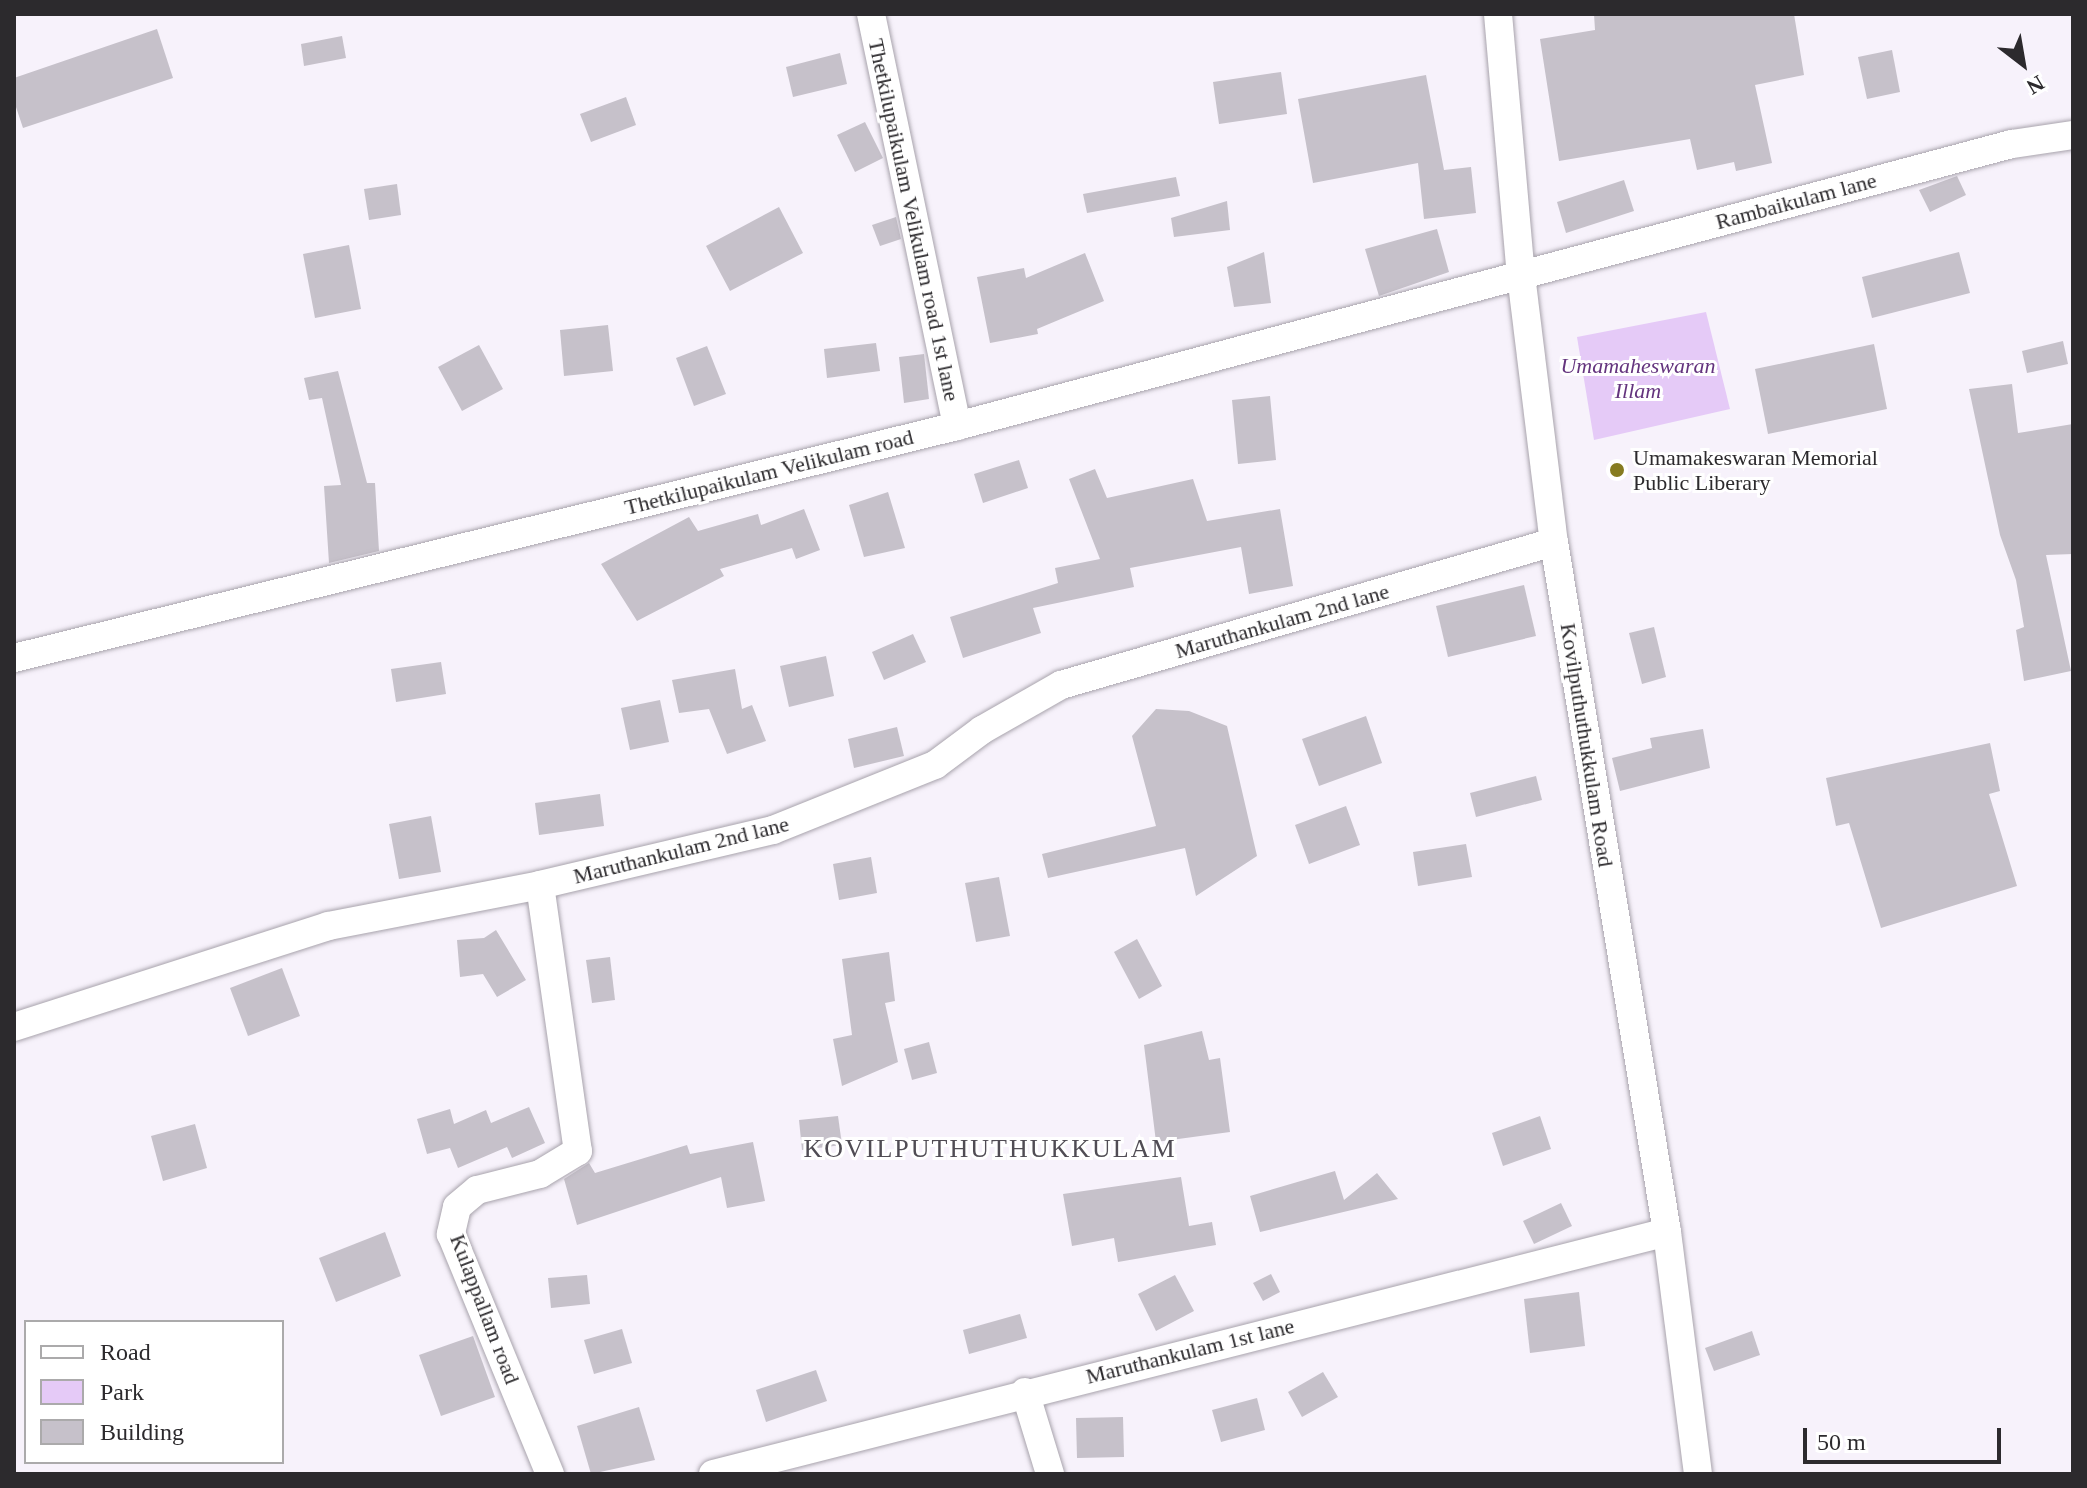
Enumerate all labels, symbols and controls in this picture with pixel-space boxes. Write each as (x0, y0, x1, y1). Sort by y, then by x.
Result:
north arrow (1983, 24, 2063, 104)
street label: Thetkilupaikulam Velikulam road 1st lane (863, 36, 965, 404)
text: N (2022, 70, 2049, 100)
street label: Rambaikulam lane (1713, 167, 1879, 235)
park label: Umamaheswaran Illam (1560, 352, 1716, 404)
street label: Thetkilupaikulam Velikulam road (622, 423, 916, 521)
place label: Umamakeswaran Memorial Public Liberary (1633, 444, 1878, 496)
marker: Umamakeswaran Memorial Public Liberary (1608, 461, 1626, 479)
street label: Maruthankulam 2nd lane (1172, 578, 1392, 664)
street label: Kovilputhuthukkulam Road (1555, 621, 1619, 869)
street label: Maruthankulam 2nd lane (571, 810, 791, 890)
district label: KOVILPUTHUTHUKKULAM (803, 1133, 1177, 1165)
street label: Kulappallam road (444, 1230, 526, 1388)
street label: Maruthankulam 1st lane (1083, 1312, 1297, 1390)
legend (24, 1320, 284, 1464)
text: Road (100, 1339, 151, 1365)
text: Park (100, 1379, 144, 1405)
scale bar (1807, 1412, 2005, 1462)
text: Building (100, 1419, 184, 1445)
text: 50 m (1817, 1429, 1866, 1455)

